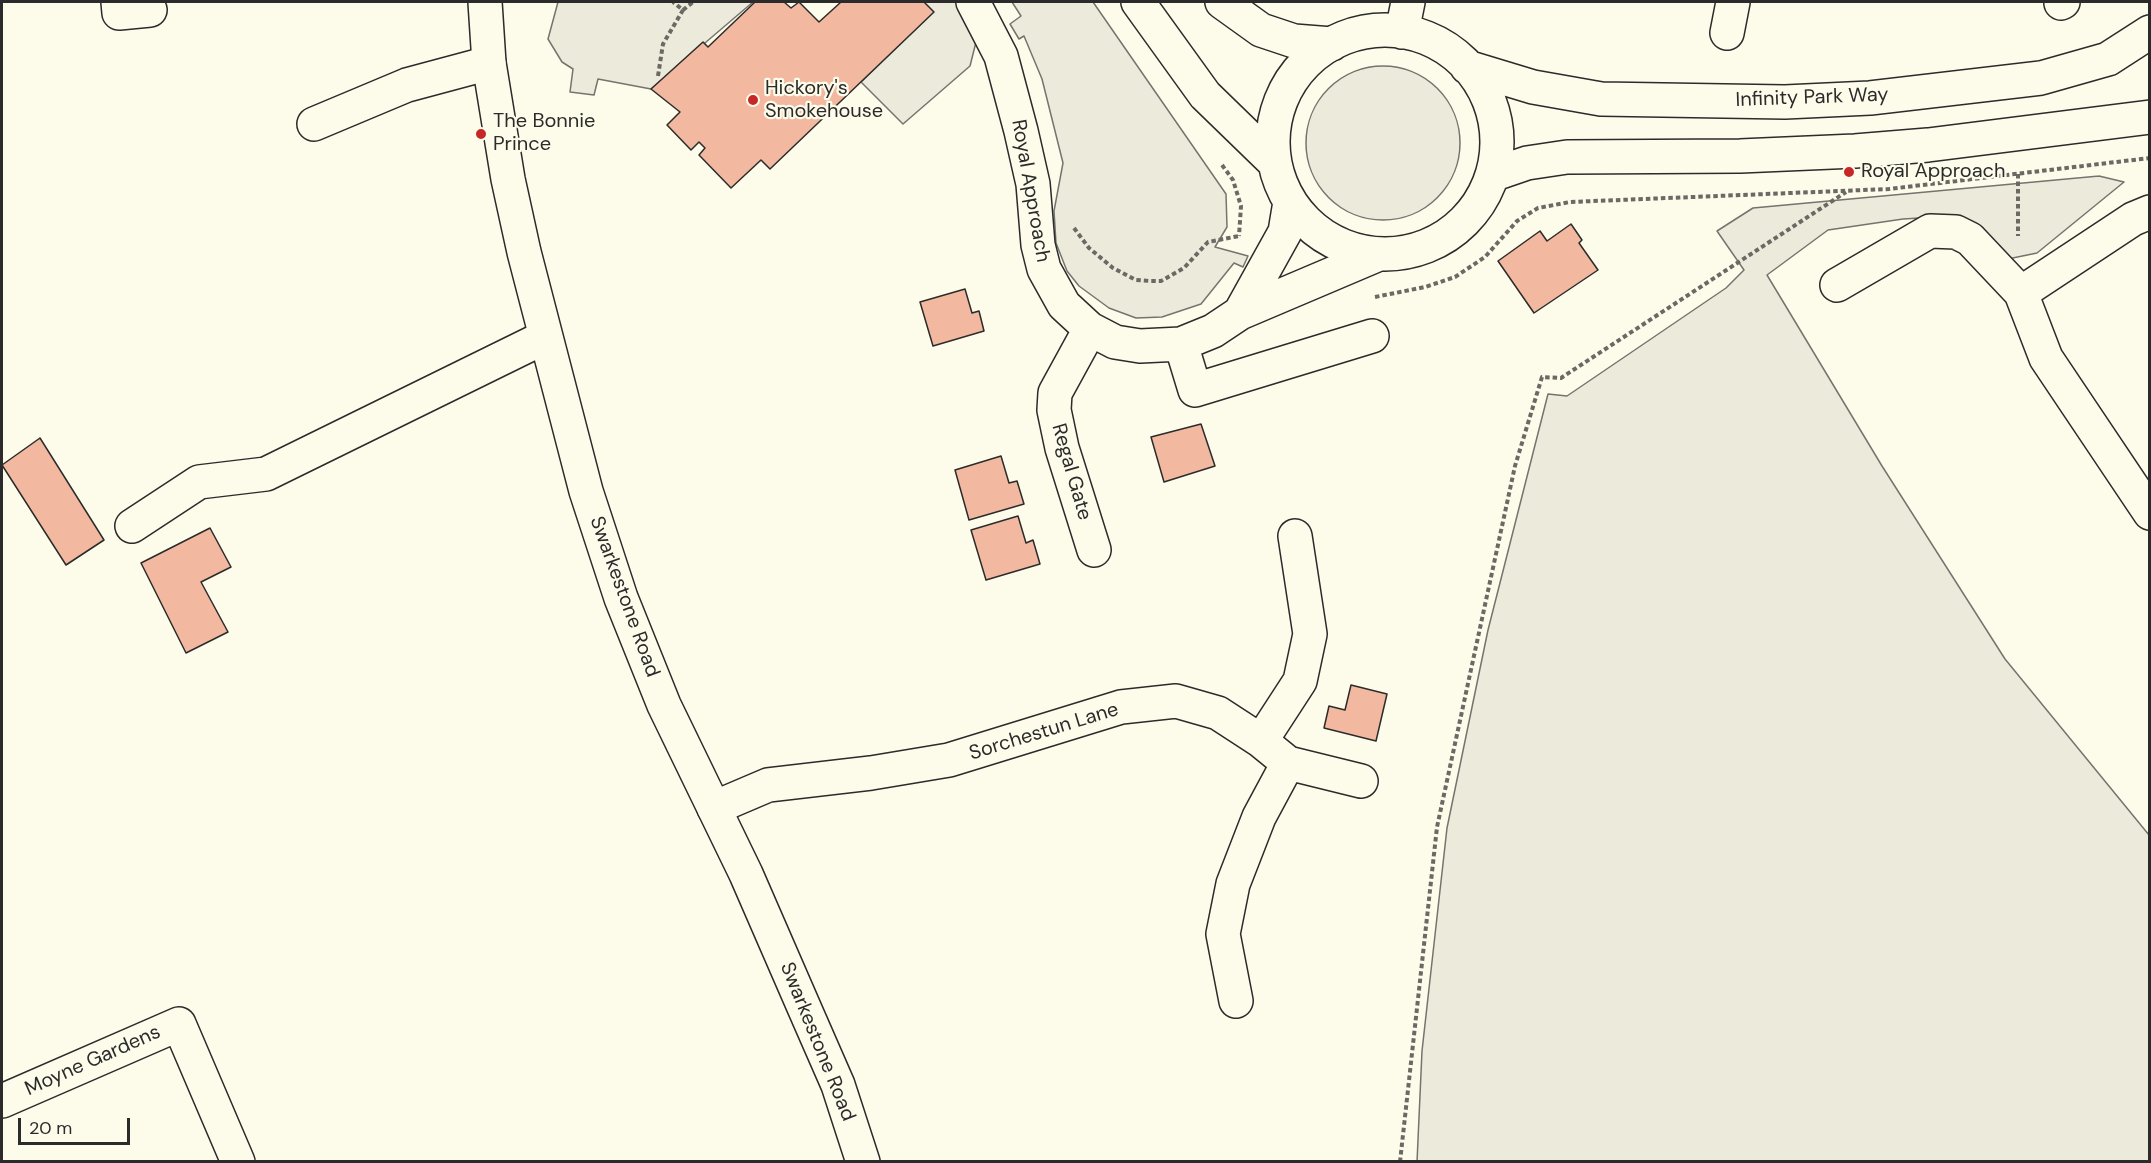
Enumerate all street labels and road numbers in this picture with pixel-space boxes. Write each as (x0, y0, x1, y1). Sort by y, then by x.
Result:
street label: Infinity Park Way (1735, 83, 1889, 113)
street label: Royal Approach (1006, 118, 1054, 264)
street label: Regal Gate (1046, 421, 1096, 523)
street label: Swarkestone Road (584, 513, 664, 681)
street label: Sorchestun Lane (967, 698, 1121, 766)
street label: Swarkestone Road (774, 959, 860, 1125)
street label: Moyne Gardens (22, 1020, 164, 1102)

